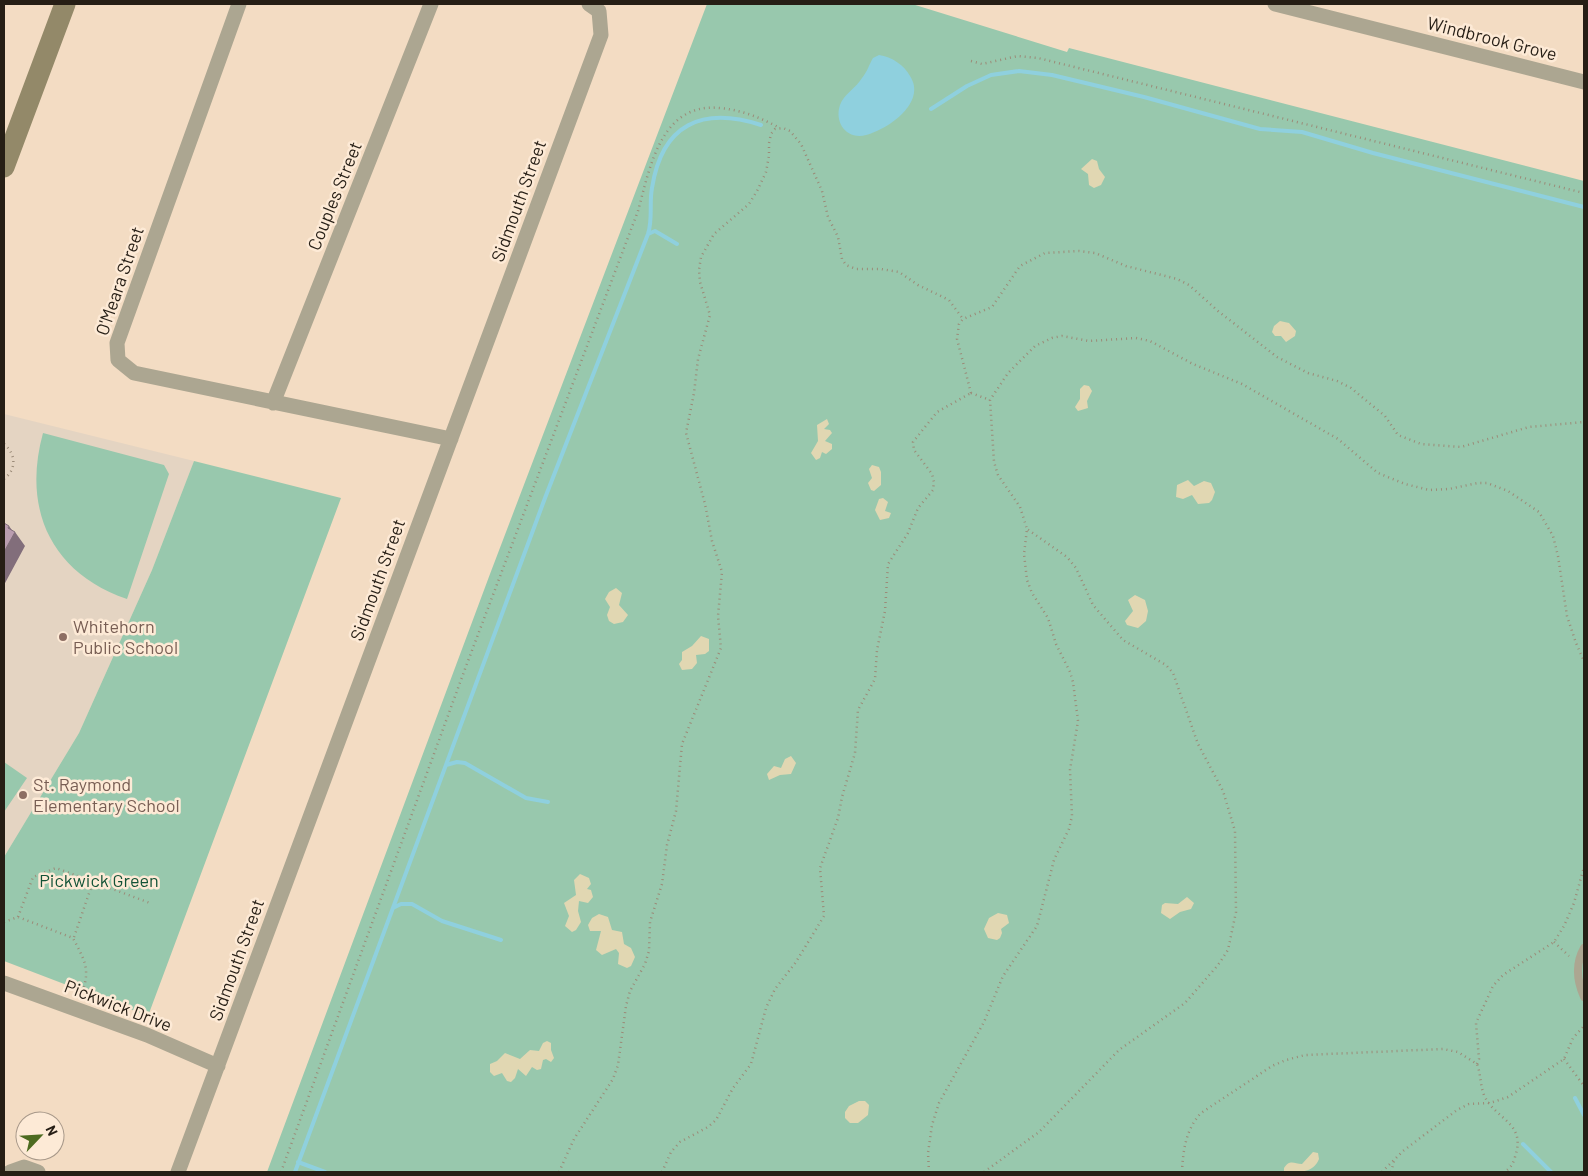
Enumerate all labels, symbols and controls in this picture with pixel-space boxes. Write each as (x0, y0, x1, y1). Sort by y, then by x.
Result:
street label: Windbrook Grove (1425, 11, 1559, 65)
street label: Sidmouth Street (486, 137, 550, 265)
street label: Couples Street (302, 138, 366, 253)
street label: O'Meara Street (90, 223, 148, 338)
street label: Sidmouth Street (345, 516, 409, 644)
place label: Whitehorn Public School (73, 615, 178, 658)
marker: Whitehorn Public School (57, 631, 69, 643)
place label: St. Raymond Elementary School (33, 773, 180, 816)
marker: St. Raymond Elementary School (17, 789, 29, 801)
park label: Pickwick Green (39, 869, 159, 891)
street label: Sidmouth Street (204, 896, 268, 1024)
street label: Pickwick Drive (62, 974, 175, 1036)
north arrow (15, 1111, 65, 1161)
text: N (43, 1122, 62, 1138)

